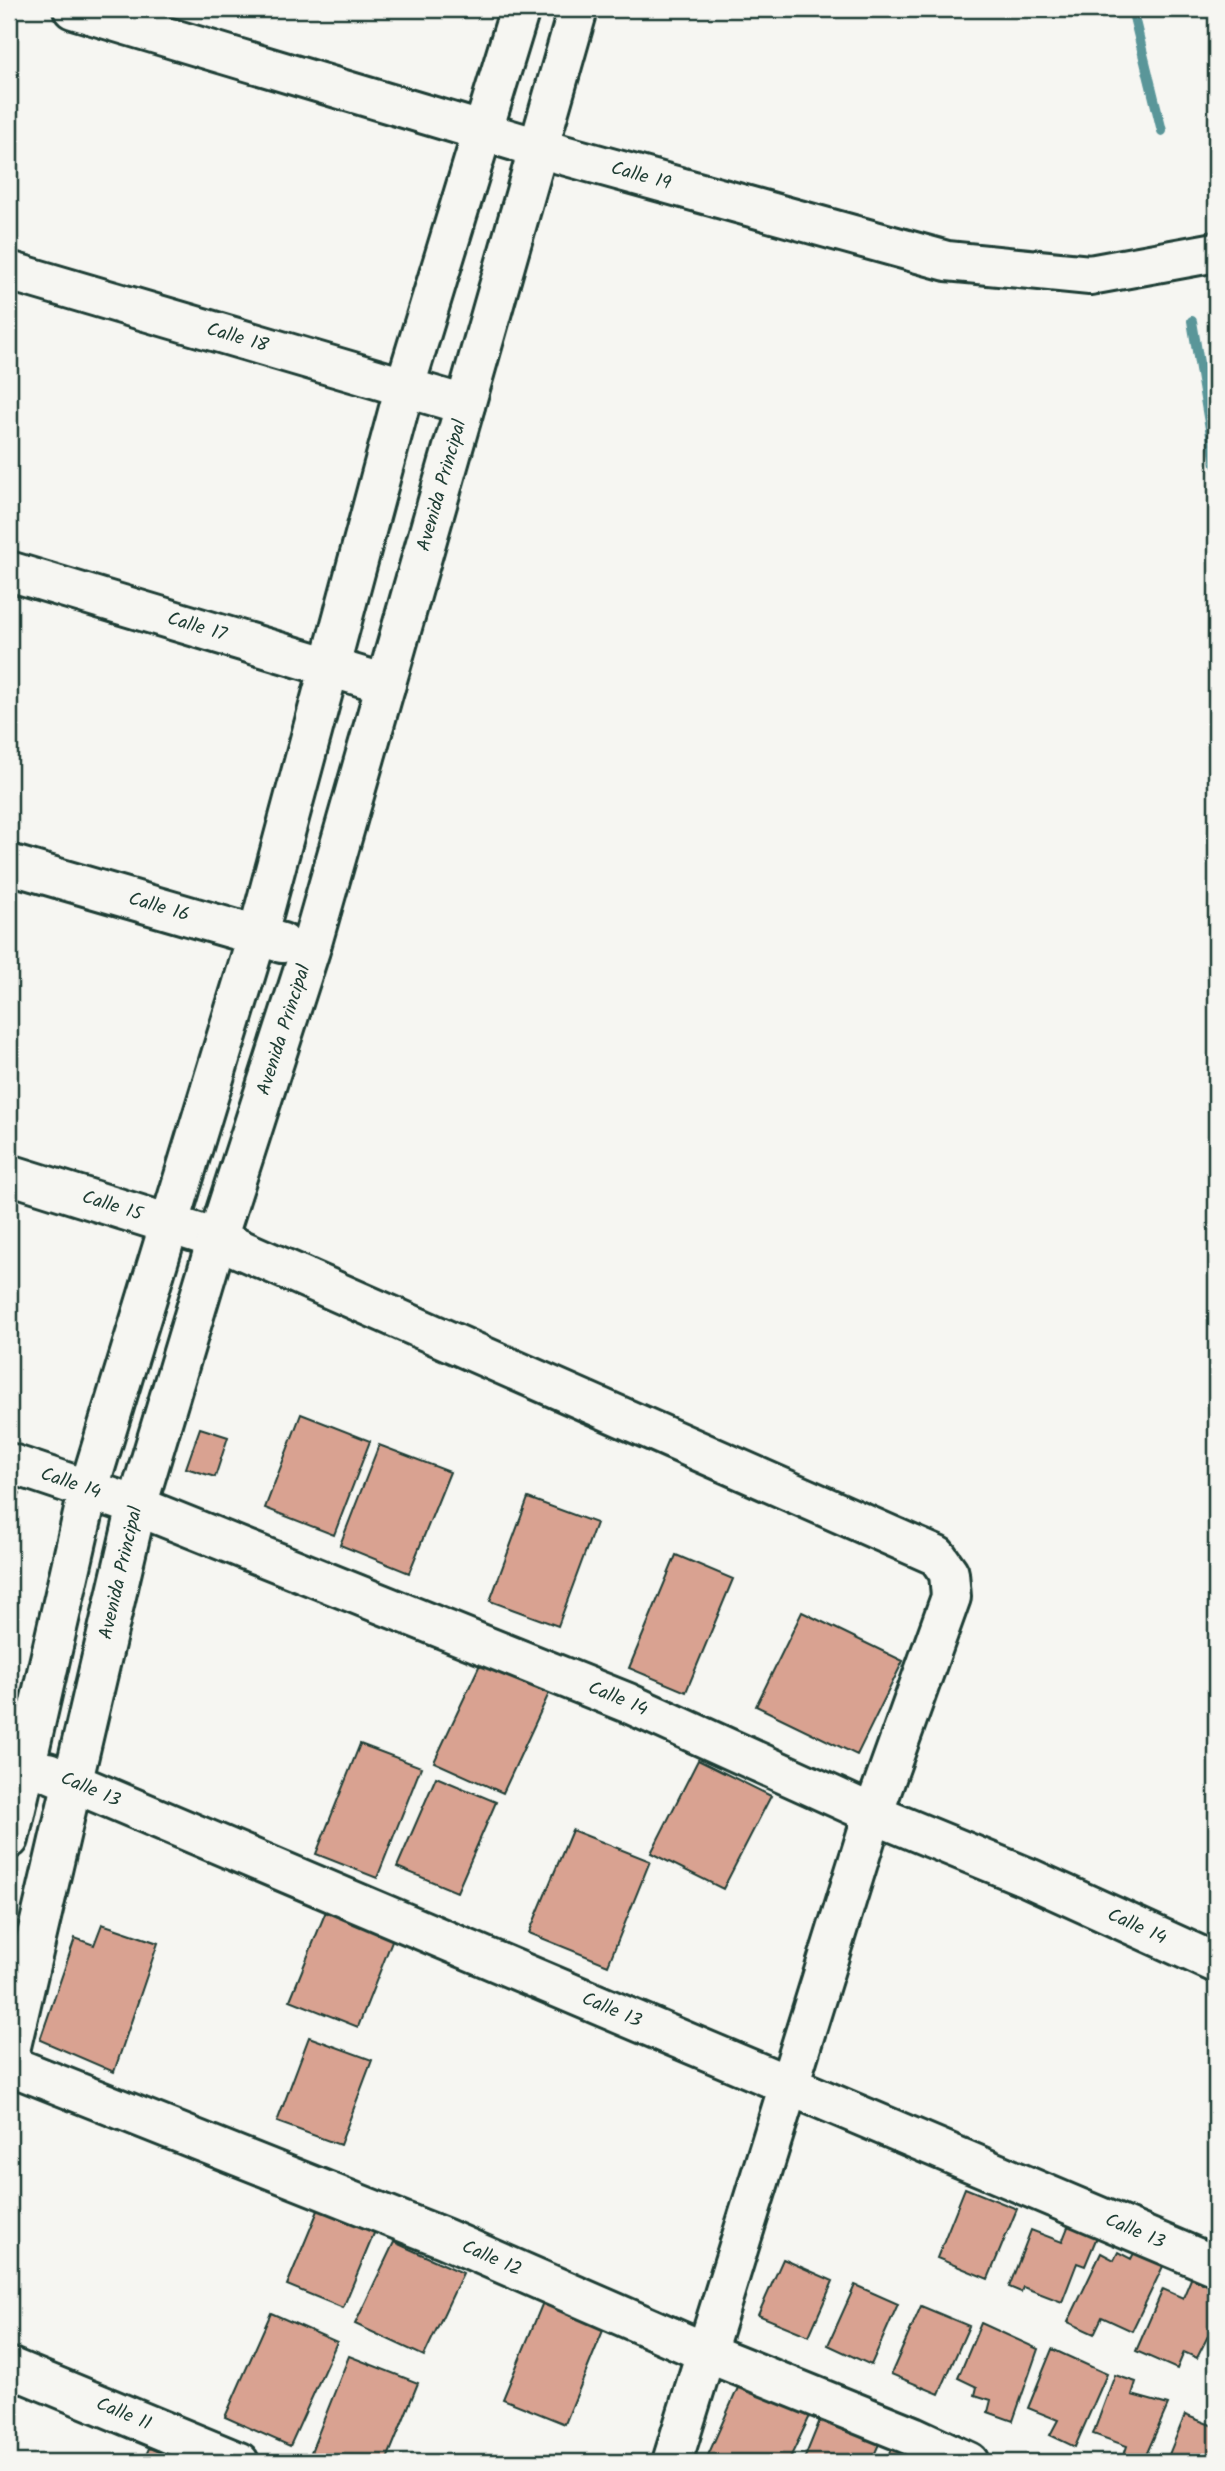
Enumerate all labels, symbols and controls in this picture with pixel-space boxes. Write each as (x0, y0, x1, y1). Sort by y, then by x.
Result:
street label: Calle 19 (607, 154, 674, 199)
street label: Calle 18 (203, 315, 272, 362)
street label: Avenida Principal (409, 416, 475, 555)
street label: Calle 17 (163, 604, 231, 651)
street label: Calle 16 (125, 884, 193, 930)
street label: Avenida Principal (249, 960, 319, 1099)
street label: Calle 15 (78, 1183, 148, 1230)
street label: Calle 14 (36, 1460, 105, 1508)
street label: Avenida Principal (91, 1503, 152, 1642)
street label: Calle 14 (583, 1673, 652, 1725)
street label: Calle 13 (56, 1764, 125, 1816)
street label: Calle 14 (1102, 1900, 1171, 1954)
street label: Calle 13 (577, 1984, 646, 2036)
street label: Calle 13 (1100, 2206, 1170, 2258)
street label: Calle 12 (457, 2232, 526, 2285)
street label: Calle 11 (91, 2389, 156, 2439)

